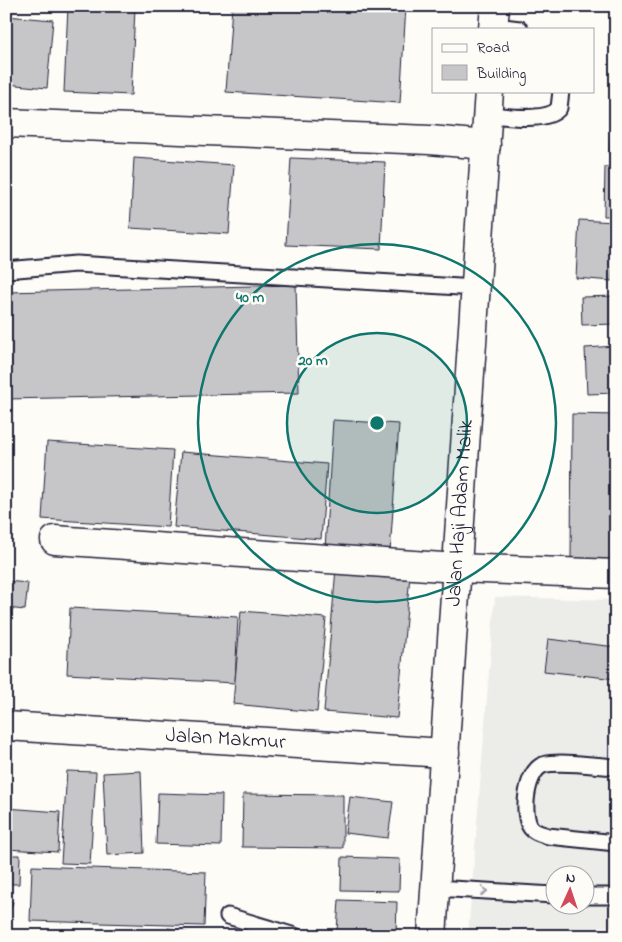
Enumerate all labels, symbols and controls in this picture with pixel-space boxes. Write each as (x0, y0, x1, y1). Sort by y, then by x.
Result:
legend (432, 28, 594, 92)
text: Road (477, 37, 510, 59)
text: Building (476, 63, 526, 86)
text: 40 m (235, 287, 264, 309)
text: 20 m (297, 350, 328, 372)
centre of rings (368, 414, 386, 432)
street label: Jalan Haji Adam Malik (439, 418, 482, 607)
street label: Jalan Makmur (165, 721, 287, 758)
north arrow (544, 864, 594, 914)
text: N (565, 868, 576, 889)
one-way arrow (480, 886, 488, 897)

